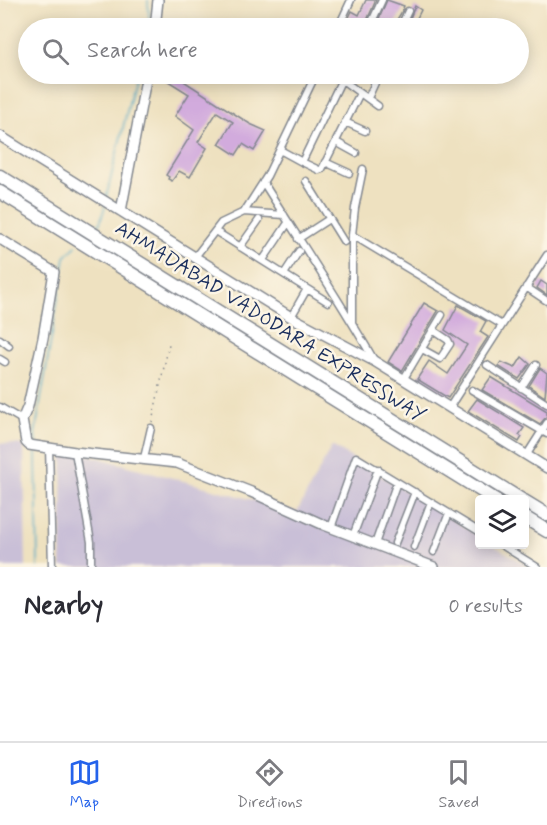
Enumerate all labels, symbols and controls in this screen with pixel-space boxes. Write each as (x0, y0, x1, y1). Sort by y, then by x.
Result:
search box (18, 18, 529, 84)
icon: search (39, 35, 72, 68)
text: Search here (87, 37, 198, 65)
street label: AHMADABAD VADODARA EXPRESSWAY (110, 215, 431, 429)
map controls (475, 495, 529, 549)
button: layers (475, 495, 529, 549)
text: Nearby (24, 589, 103, 623)
text: 0 results (449, 593, 523, 620)
tab: Map (68, 756, 101, 813)
tab: Directions (237, 756, 303, 813)
tab: Saved (439, 756, 479, 813)

